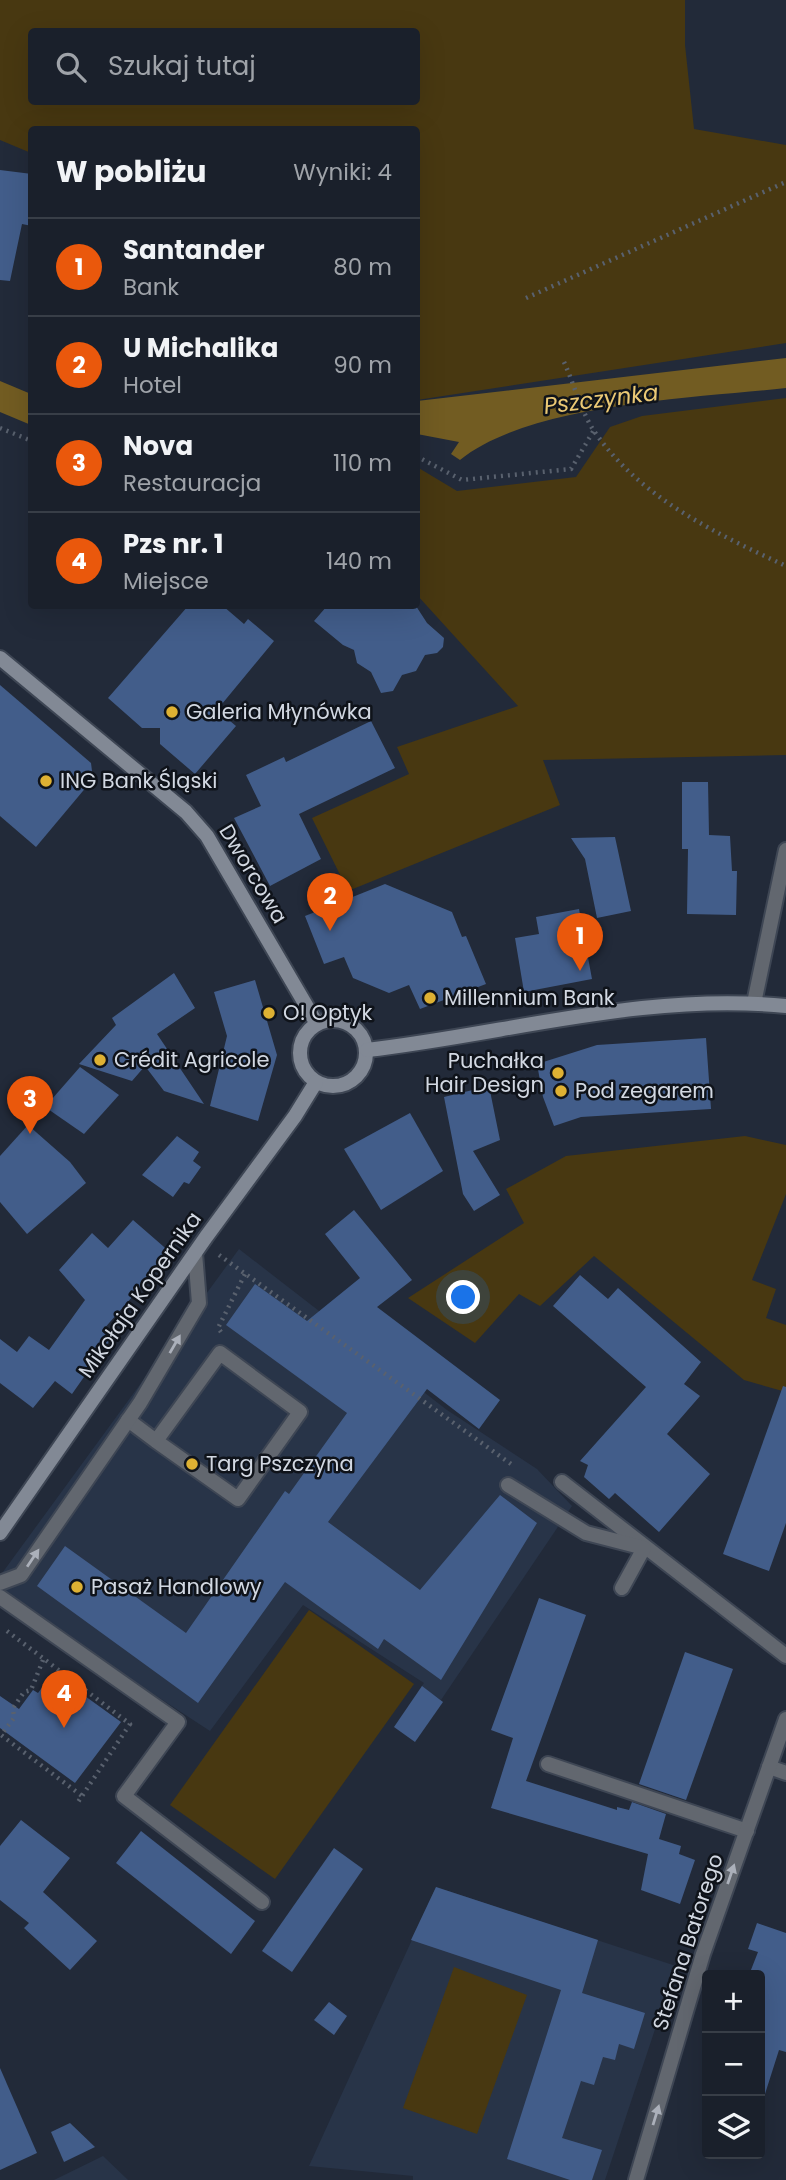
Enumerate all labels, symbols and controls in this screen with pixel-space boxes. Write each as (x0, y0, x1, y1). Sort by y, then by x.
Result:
search box (28, 28, 420, 105)
icon: search (52, 48, 90, 86)
text: Szukaj tutaj (108, 48, 256, 84)
text: W pobliżu (56, 150, 207, 193)
text: Wyniki: 4 (293, 156, 392, 188)
text: Santander (123, 232, 265, 268)
text: 1 (75, 251, 83, 283)
text: 80 m (333, 251, 392, 283)
text: Bank (123, 271, 179, 303)
text: U Michalika (123, 330, 278, 366)
text: 2 (72, 349, 86, 381)
text: 90 m (333, 349, 392, 381)
text: Hotel (123, 369, 182, 401)
water label: Pszczynka (542, 376, 660, 422)
text: Nova (123, 428, 193, 464)
text: 3 (72, 447, 86, 479)
text: 110 m (333, 447, 392, 479)
text: Restauracja (123, 467, 261, 499)
text: Pzs nr. 1 (123, 526, 223, 562)
text: 4 (71, 545, 87, 577)
text: 140 m (326, 545, 392, 577)
text: Miejsce (123, 565, 209, 597)
place label: Galeria Młynówka (186, 697, 372, 726)
marker: Galeria Młynówka (164, 704, 180, 720)
place label: ING Bank Śląski (60, 766, 217, 795)
marker: ING Bank Śląski (38, 773, 54, 789)
street label: Dworcowa (212, 819, 294, 929)
pin: 2 (307, 873, 353, 931)
pin: 1 (557, 913, 603, 971)
place label: Millennium Bank (444, 983, 615, 1012)
marker: Millennium Bank (422, 990, 438, 1006)
place label: O! Optyk (283, 998, 373, 1027)
marker: O! Optyk (261, 1005, 277, 1021)
place label: Crédit Agricole (114, 1045, 269, 1074)
place label: Puchałka Hair Design (425, 1046, 544, 1099)
marker: Crédit Agricole (92, 1052, 108, 1068)
marker: Puchałka Hair Design (550, 1065, 566, 1081)
pin: 3 (7, 1076, 53, 1134)
place label: Pod zegarem (575, 1076, 714, 1105)
marker: Pod zegarem (553, 1083, 569, 1099)
street label: Mikołaja Kopernika (71, 1206, 208, 1384)
your location (446, 1280, 480, 1314)
one-way arrow (169, 1335, 181, 1354)
place label: Targ Pszczyna (206, 1449, 354, 1478)
marker: Targ Pszczyna (184, 1456, 200, 1472)
one-way arrow (26, 1549, 40, 1567)
place label: Pasaż Handlowy (91, 1572, 262, 1601)
marker: Pasaż Handlowy (69, 1579, 85, 1595)
pin: 4 (41, 1670, 87, 1728)
street label: Stefana Batorego (645, 1850, 730, 2034)
one-way arrow (726, 1864, 737, 1885)
map controls (702, 1970, 765, 2159)
button: + (702, 1970, 765, 2033)
button: − (702, 2033, 765, 2096)
button: layers (702, 2096, 765, 2159)
one-way arrow (651, 2104, 661, 2125)

